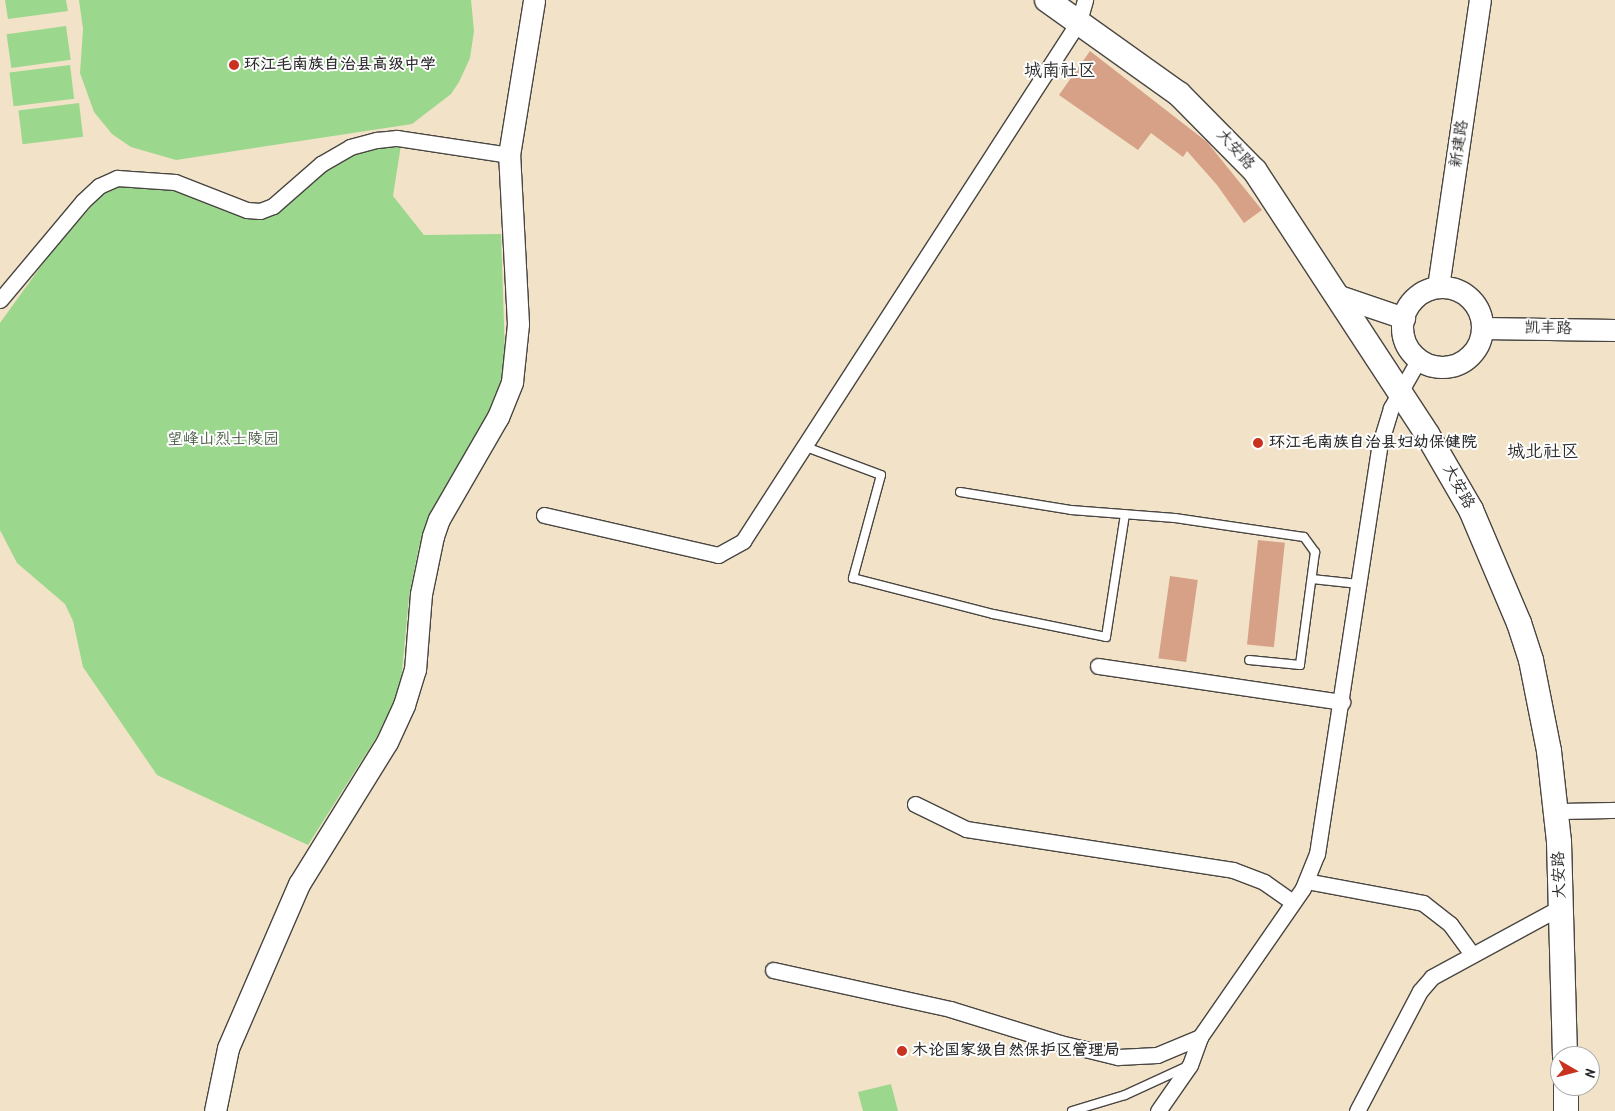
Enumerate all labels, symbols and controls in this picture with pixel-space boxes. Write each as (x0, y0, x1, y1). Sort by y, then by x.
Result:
place label: 环江毛南族自治县高级中学 (244, 55, 436, 75)
marker: 环江毛南族自治县高级中学 (228, 59, 240, 71)
district label: 城南社区 (1024, 61, 1096, 83)
street label: 新建路 (1447, 119, 1473, 169)
street label: 大安路 (1212, 126, 1258, 174)
street label: 凯丰路 (1524, 319, 1572, 339)
park label: 望峰山烈士陵园 (167, 430, 279, 450)
place label: 环江毛南族自治县妇幼保健院 (1269, 433, 1477, 453)
marker: 环江毛南族自治县妇幼保健院 (1251, 436, 1265, 450)
district label: 城北社区 (1507, 442, 1579, 464)
street label: 大安路 (1438, 461, 1478, 513)
street label: 大安路 (1550, 851, 1570, 899)
place label: 木论国家级自然保护区管理局 (912, 1041, 1120, 1061)
marker: 木论国家级自然保护区管理局 (896, 1045, 908, 1057)
north arrow (1550, 1046, 1600, 1096)
text: N (1577, 1067, 1600, 1079)

